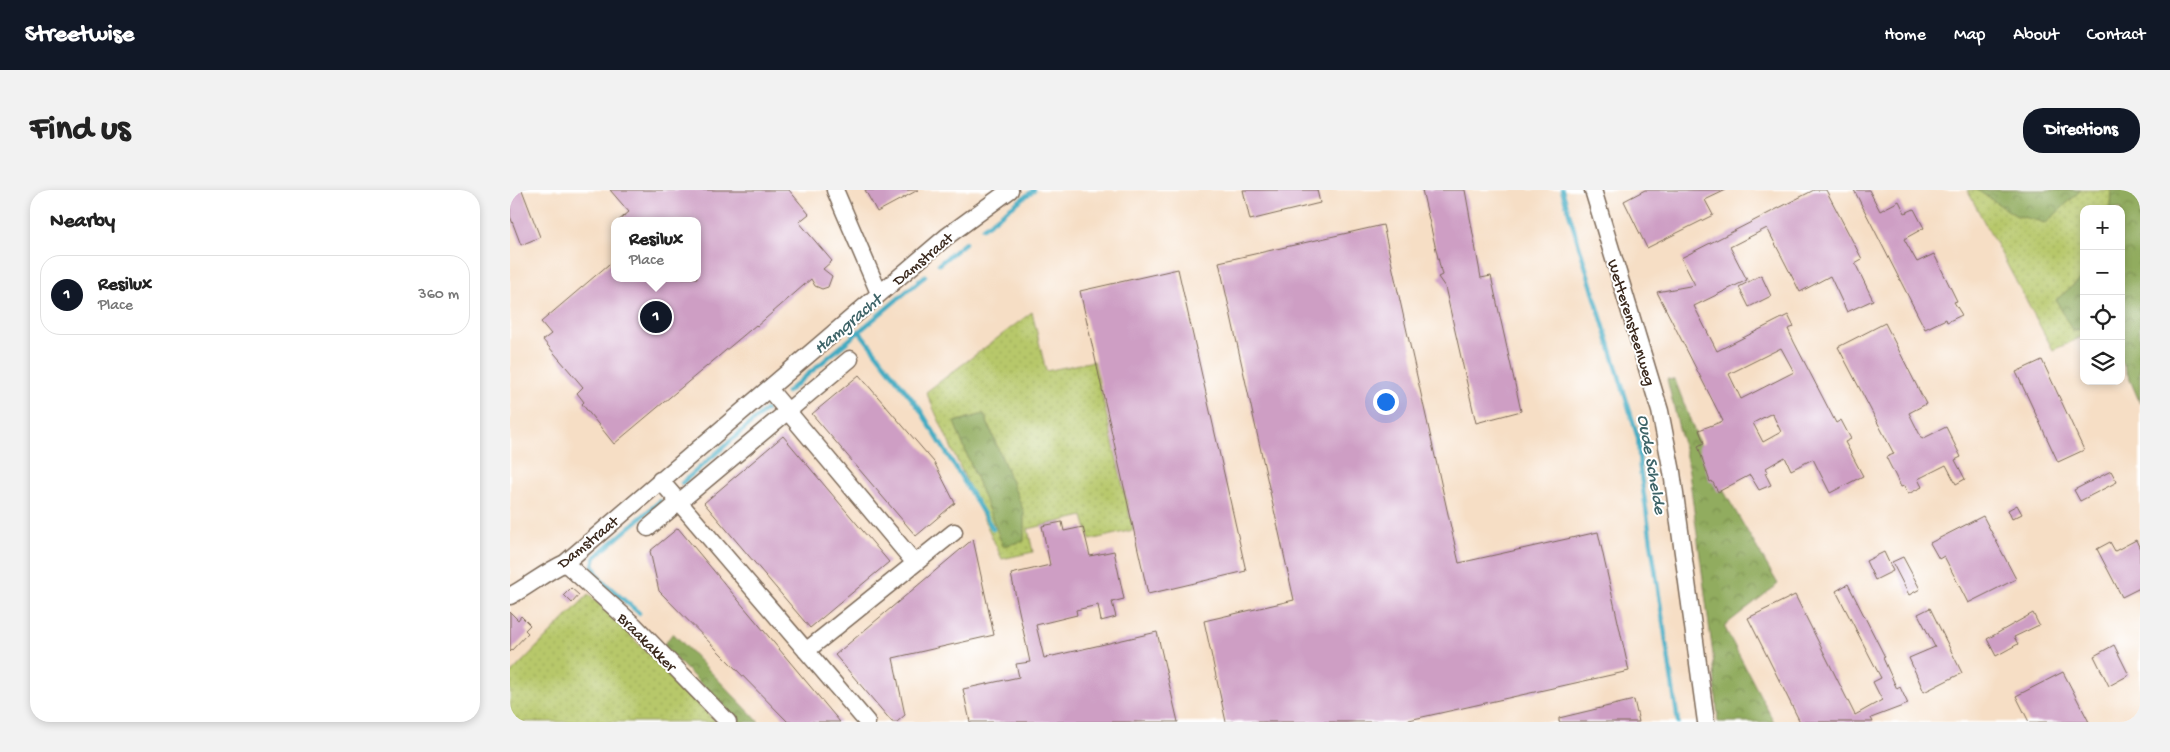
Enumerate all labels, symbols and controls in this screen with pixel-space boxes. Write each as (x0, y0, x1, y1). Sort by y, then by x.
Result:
text: Streetwise (25, 21, 134, 50)
text: Home (1884, 25, 1926, 46)
text: Map (1954, 25, 1985, 46)
text: About (2013, 25, 2059, 46)
text: Contact (2087, 25, 2145, 46)
button: Directions (2023, 108, 2140, 153)
text: Find us (30, 110, 130, 151)
map controls (2080, 205, 2125, 385)
button: + (2080, 205, 2125, 250)
text: Nearby (50, 210, 115, 235)
popup (611, 217, 701, 282)
text: Resilux (629, 229, 683, 252)
street label: Damstraat (889, 229, 959, 292)
button: − (2080, 250, 2125, 295)
text: Place (629, 252, 664, 271)
street label: Wetterensteenweg (1601, 258, 1658, 388)
text: Resilux (98, 274, 152, 297)
text: 1 (64, 286, 70, 305)
text: 360 m (418, 286, 459, 305)
water label: Hamgracht (810, 288, 890, 360)
button: locate (2080, 295, 2125, 340)
text: Place (98, 297, 133, 316)
pin: 1 (640, 298, 672, 336)
button: layers (2080, 340, 2125, 385)
your location (1373, 389, 1399, 415)
water label: Oude Schelde (1631, 413, 1670, 516)
street label: Damstraat (554, 512, 625, 575)
street label: Braakakker (611, 609, 680, 678)

